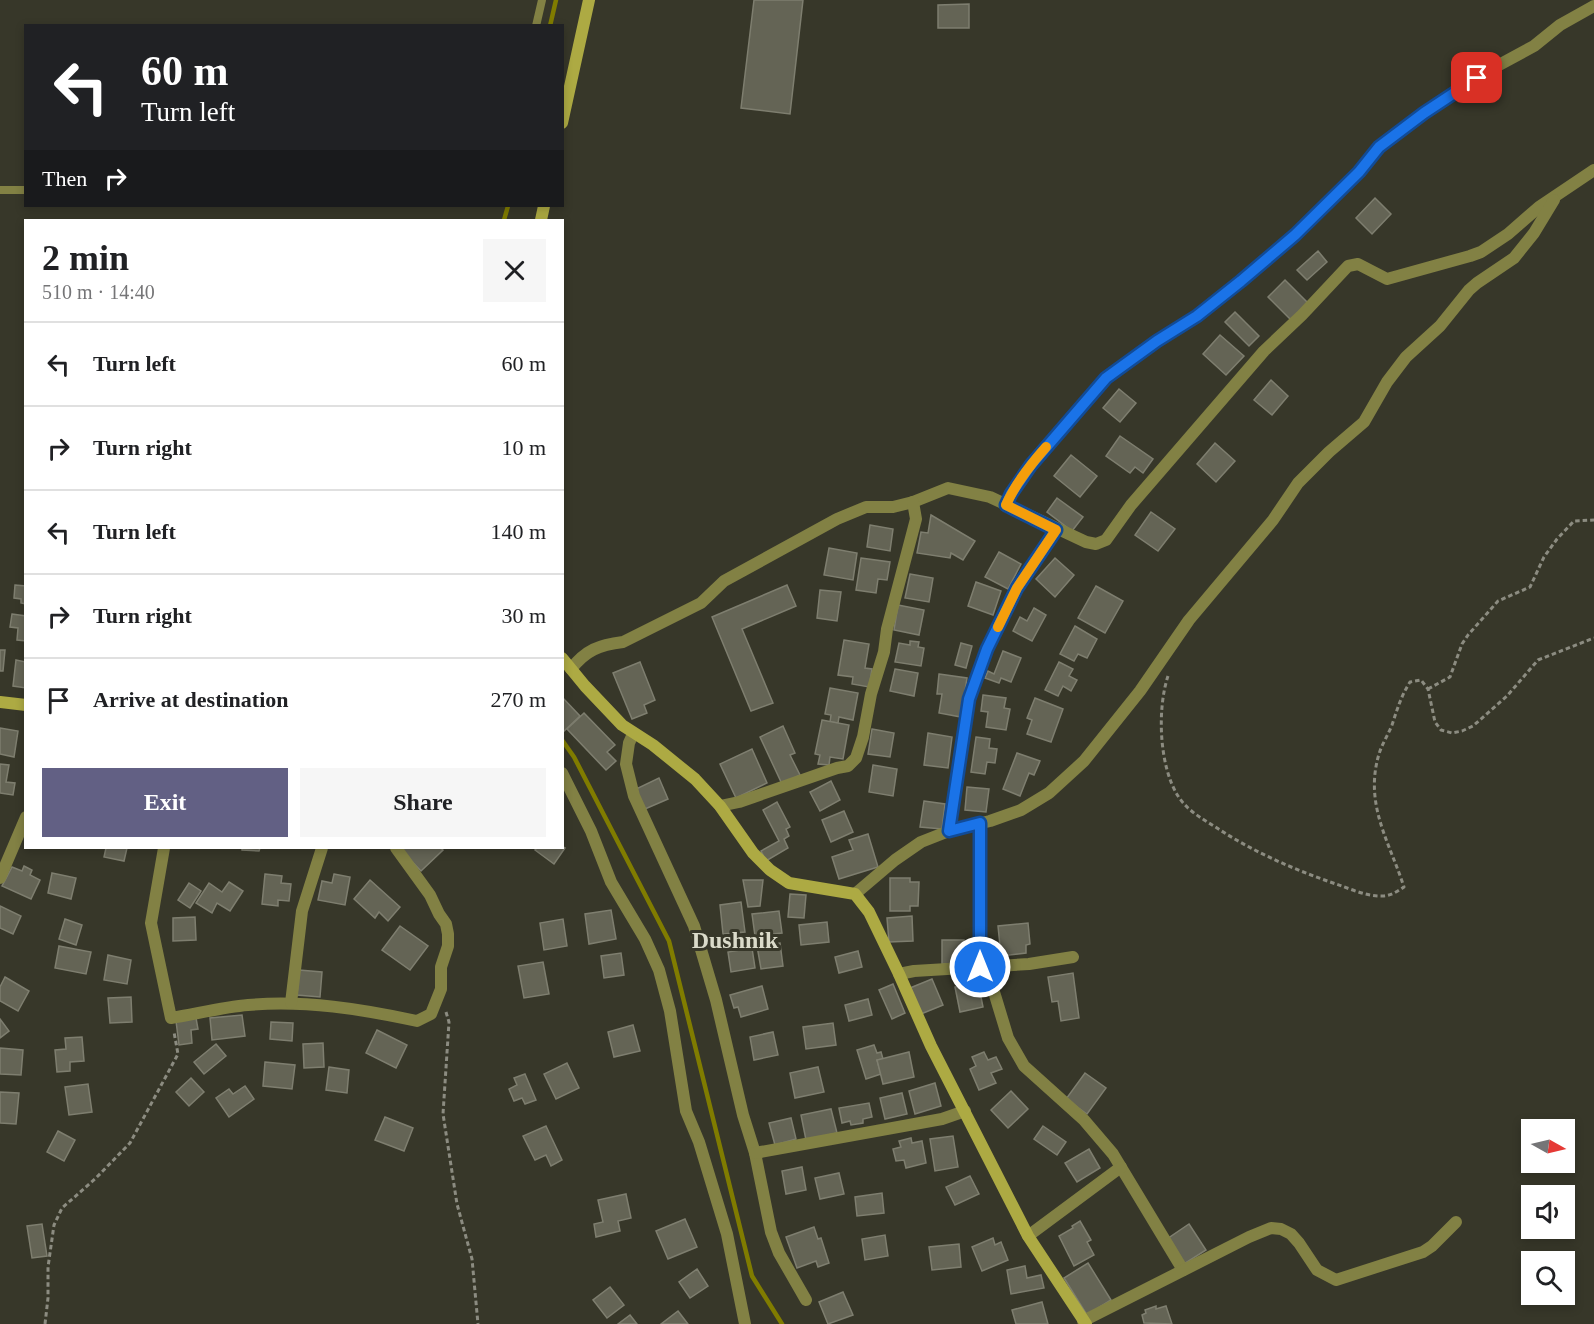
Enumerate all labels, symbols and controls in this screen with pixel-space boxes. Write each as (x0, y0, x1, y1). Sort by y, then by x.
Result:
icon: left (42, 48, 120, 126)
text: 60 m (141, 48, 229, 94)
pin (1451, 52, 1502, 103)
icon: arrive (1460, 61, 1493, 94)
text: Turn left (141, 97, 235, 127)
icon: right (99, 162, 132, 195)
text: Then (42, 166, 87, 191)
text: 2 min (42, 238, 129, 278)
button: close (483, 239, 546, 302)
text: 510 m · 14:40 (42, 281, 155, 303)
icon: left (42, 348, 75, 381)
text: Turn left (93, 351, 176, 376)
text: 60 m (501, 351, 546, 376)
icon: right (42, 432, 75, 465)
text: Turn right (93, 435, 192, 460)
text: 10 m (501, 435, 546, 460)
icon: left (42, 516, 75, 549)
text: Turn left (93, 519, 176, 544)
text: 140 m (490, 519, 546, 544)
icon: right (42, 600, 75, 633)
text: Turn right (93, 603, 192, 628)
text: 30 m (501, 603, 546, 628)
icon: arrive (42, 684, 75, 717)
text: Arrive at destination (93, 687, 289, 712)
text: 270 m (490, 687, 546, 712)
button: Exit (42, 768, 288, 837)
button: Share (300, 768, 546, 837)
district label: Dushnik (692, 927, 779, 953)
position arrow (948, 935, 1012, 999)
north arrow (1521, 1119, 1575, 1173)
map controls (1521, 1119, 1575, 1305)
button: sound (1521, 1185, 1575, 1239)
button: search (1521, 1251, 1575, 1305)

